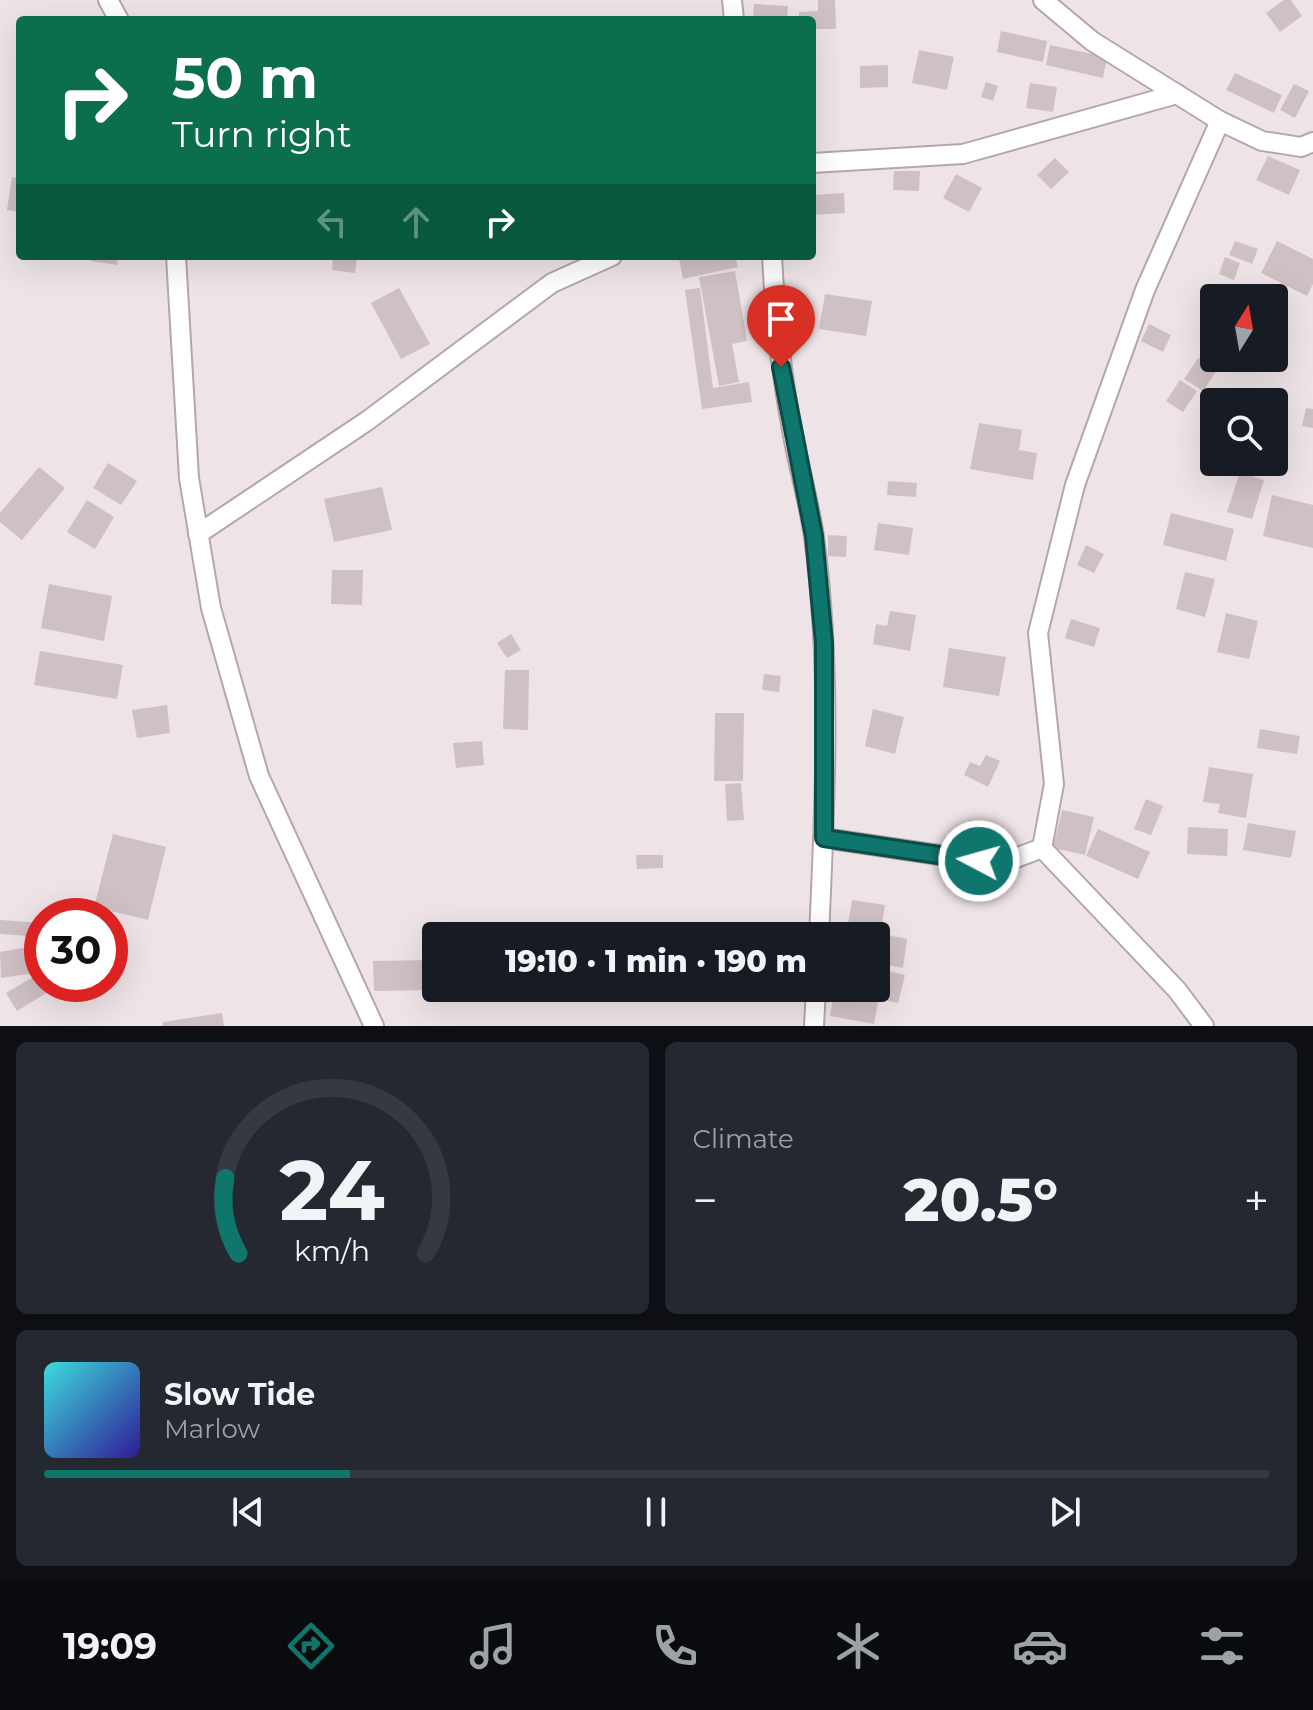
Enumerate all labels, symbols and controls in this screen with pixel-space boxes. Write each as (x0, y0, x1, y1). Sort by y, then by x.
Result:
text: 50 m (172, 44, 318, 112)
icon: right (40, 48, 144, 152)
text: Turn right (172, 112, 352, 156)
icon: left (310, 200, 354, 244)
icon: ahead (394, 200, 438, 244)
icon: right (478, 200, 522, 244)
north arrow (1200, 284, 1288, 372)
map controls (1200, 284, 1288, 476)
pin (747, 285, 815, 367)
icon: arrive (759, 297, 803, 341)
button: search (1200, 388, 1288, 476)
position arrow (937, 819, 1021, 903)
speed limit sign: 30 (24, 898, 128, 1002)
text: 19:10 · 1 min · 190 m (505, 943, 807, 980)
text: Climate (693, 1123, 794, 1155)
text: 24 (279, 1139, 385, 1241)
text: 20.5° (904, 1163, 1058, 1236)
text: − (693, 1173, 718, 1227)
text: + (1244, 1173, 1269, 1227)
text: km/h (294, 1233, 370, 1268)
text: Slow Tide (164, 1376, 315, 1413)
text: Marlow (164, 1413, 260, 1445)
icon: previous (226, 1490, 270, 1534)
icon: pause (634, 1490, 678, 1534)
icon: next (1043, 1490, 1087, 1534)
icon: directions (283, 1618, 339, 1674)
icon: music (465, 1618, 521, 1674)
icon: phone (647, 1618, 703, 1674)
icon: climate (830, 1618, 886, 1674)
icon: car (1012, 1618, 1068, 1674)
icon: filters (1194, 1618, 1250, 1674)
text: 19:09 (63, 1624, 157, 1668)

